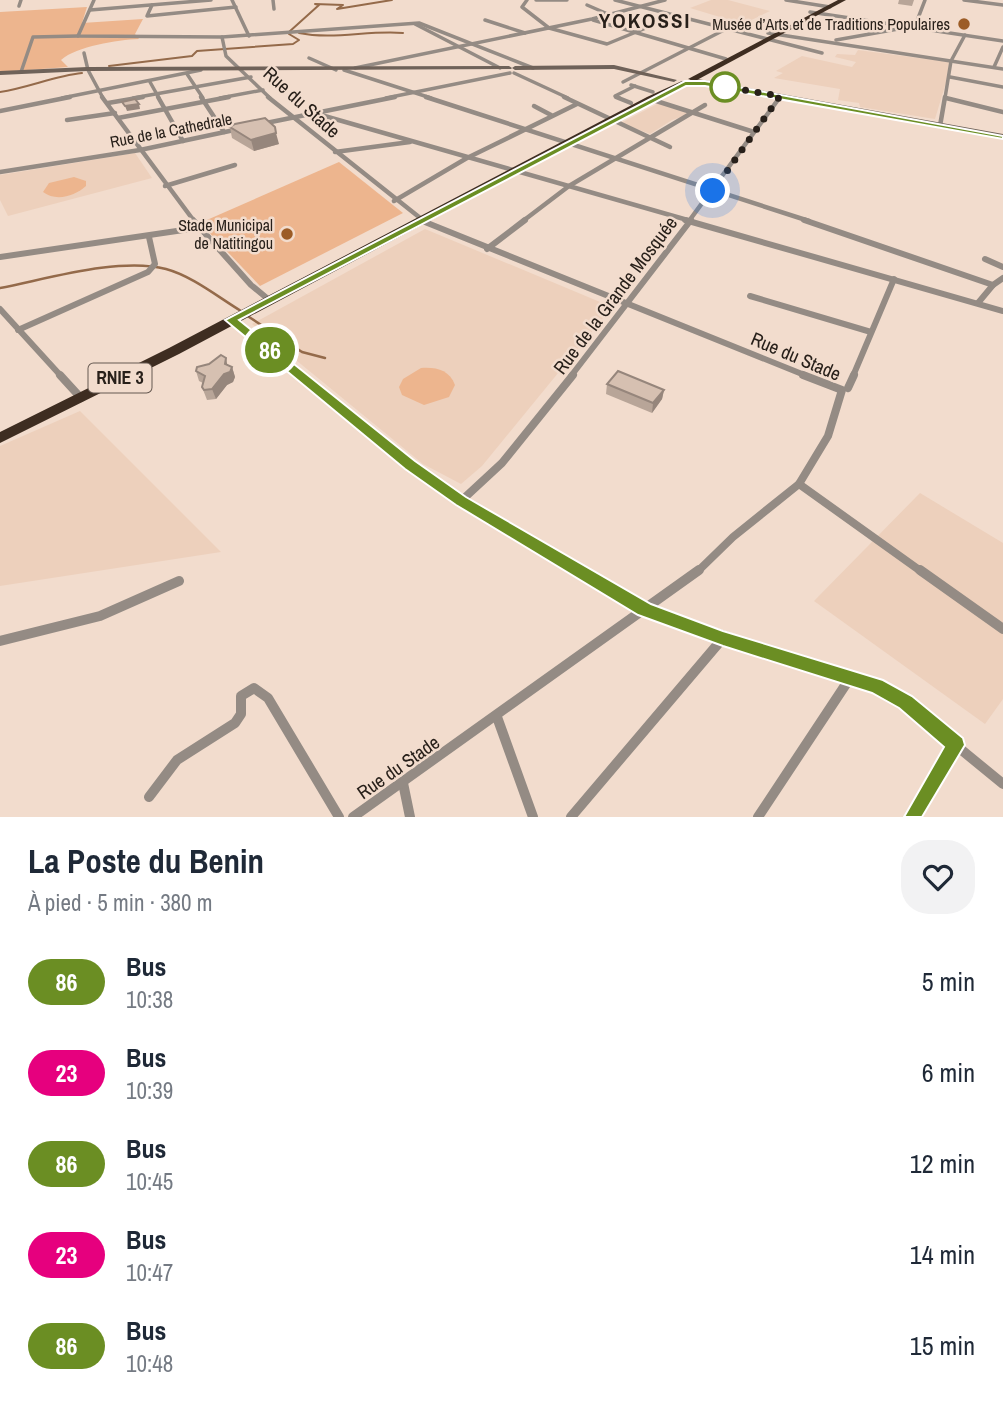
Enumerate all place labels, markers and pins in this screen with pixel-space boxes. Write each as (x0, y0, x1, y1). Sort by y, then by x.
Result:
place label: Musée d’Arts et de Traditions Populaires (712, 13, 950, 35)
marker: Musée d’Arts et de Traditions Populaires (956, 16, 972, 32)
unlabelled marker (710, 72, 740, 102)
place label: Stade Municipal de Natitingou (178, 214, 273, 254)
marker: Stade Municipal de Natitingou (279, 226, 295, 242)

